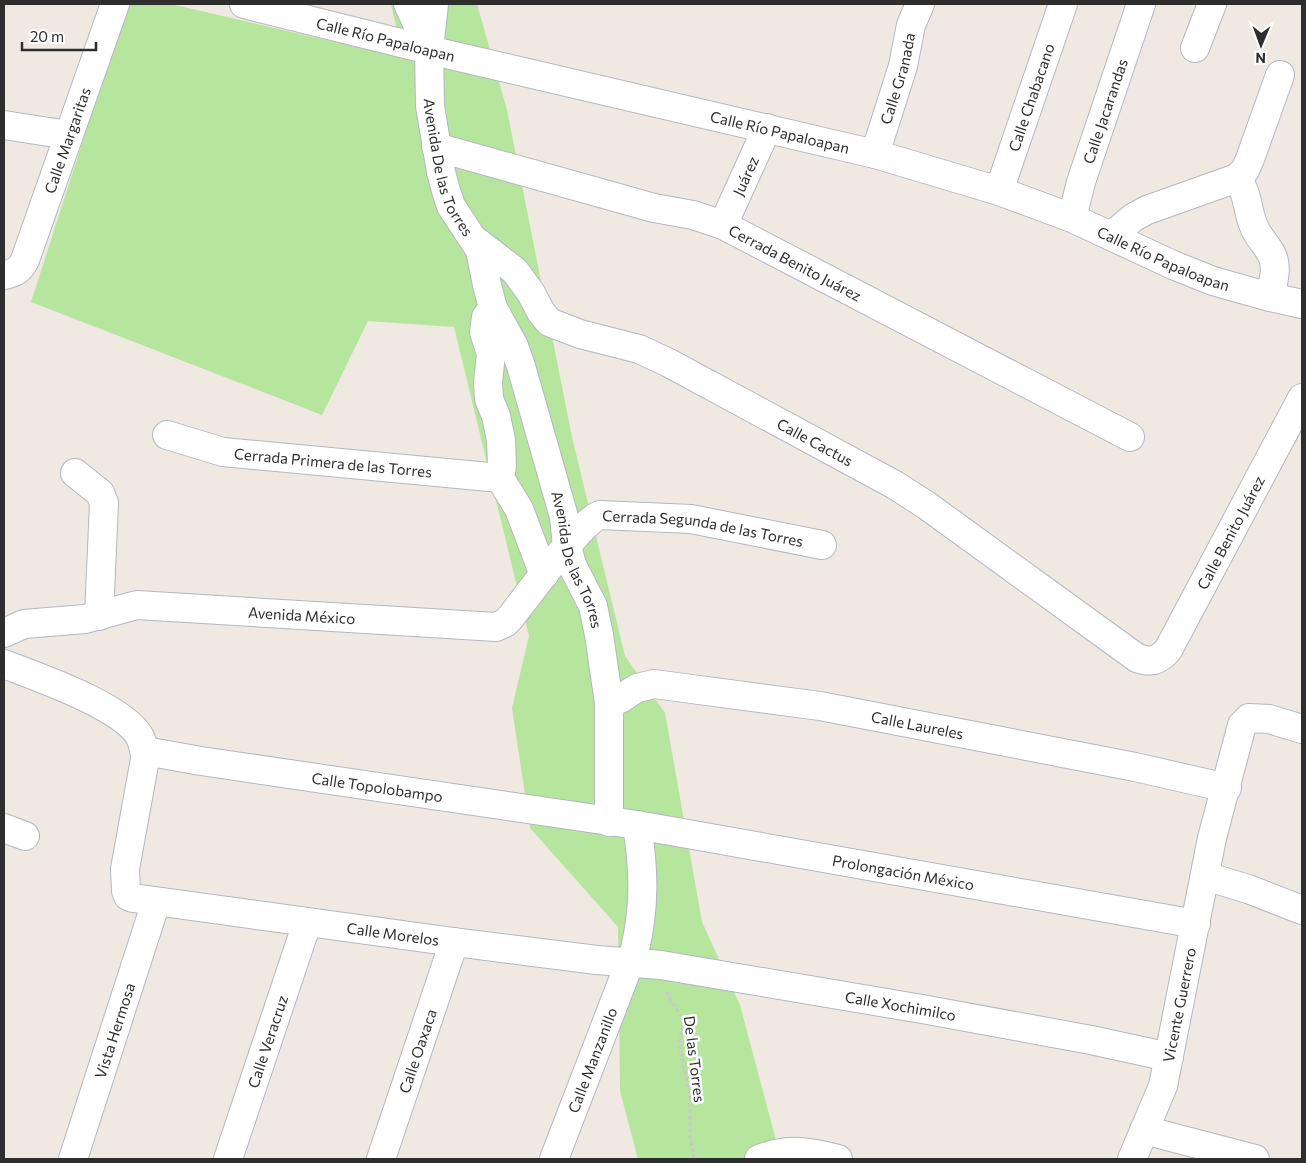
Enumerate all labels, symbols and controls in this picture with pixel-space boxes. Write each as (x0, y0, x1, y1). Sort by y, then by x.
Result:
street label: Calle Río Papaloapan (314, 13, 457, 65)
scale bar (22, 20, 96, 52)
north arrow (1236, 20, 1286, 70)
text: 20 m (30, 27, 64, 45)
street label: Calle Granada (876, 31, 918, 126)
street label: Calle Chabacano (1004, 41, 1058, 154)
text: N (1255, 50, 1266, 67)
street label: Calle Jacarandas (1079, 56, 1131, 166)
street label: Calle Margaritas (40, 85, 94, 196)
street label: Avenida De las Torres (421, 98, 477, 240)
street label: Calle Río Papaloapan (709, 107, 851, 157)
street label: Juárez (729, 153, 762, 199)
street label: Cerrada Benito Juárez (726, 221, 864, 305)
street label: Calle Río Papaloapan (1094, 222, 1232, 294)
street label: Calle Cactus (774, 414, 856, 470)
street label: Cerrada Primera de las Torres (233, 444, 433, 481)
street label: Calle Benito Juárez (1193, 473, 1268, 593)
street label: Avenida De las Torres (548, 489, 606, 630)
street label: Cerrada Segunda de las Torres (602, 506, 805, 550)
street label: Avenida México (248, 603, 356, 627)
street label: Calle Laureles (870, 707, 965, 743)
street label: Calle Topolobampo (310, 768, 444, 805)
street label: Prolongación México (831, 851, 976, 894)
street label: Calle Morelos (346, 918, 440, 949)
street label: Vicente Guerrero (1159, 946, 1199, 1064)
street label: Vista Hermosa (91, 980, 138, 1081)
street label: Calle Xochimilco (844, 987, 958, 1024)
street label: Calle Veracruz (243, 993, 291, 1090)
street label: Calle Manzanillo (564, 1005, 621, 1115)
street label: Calle Oaxaca (395, 1006, 440, 1095)
street label: De las Torres (681, 1015, 709, 1103)

